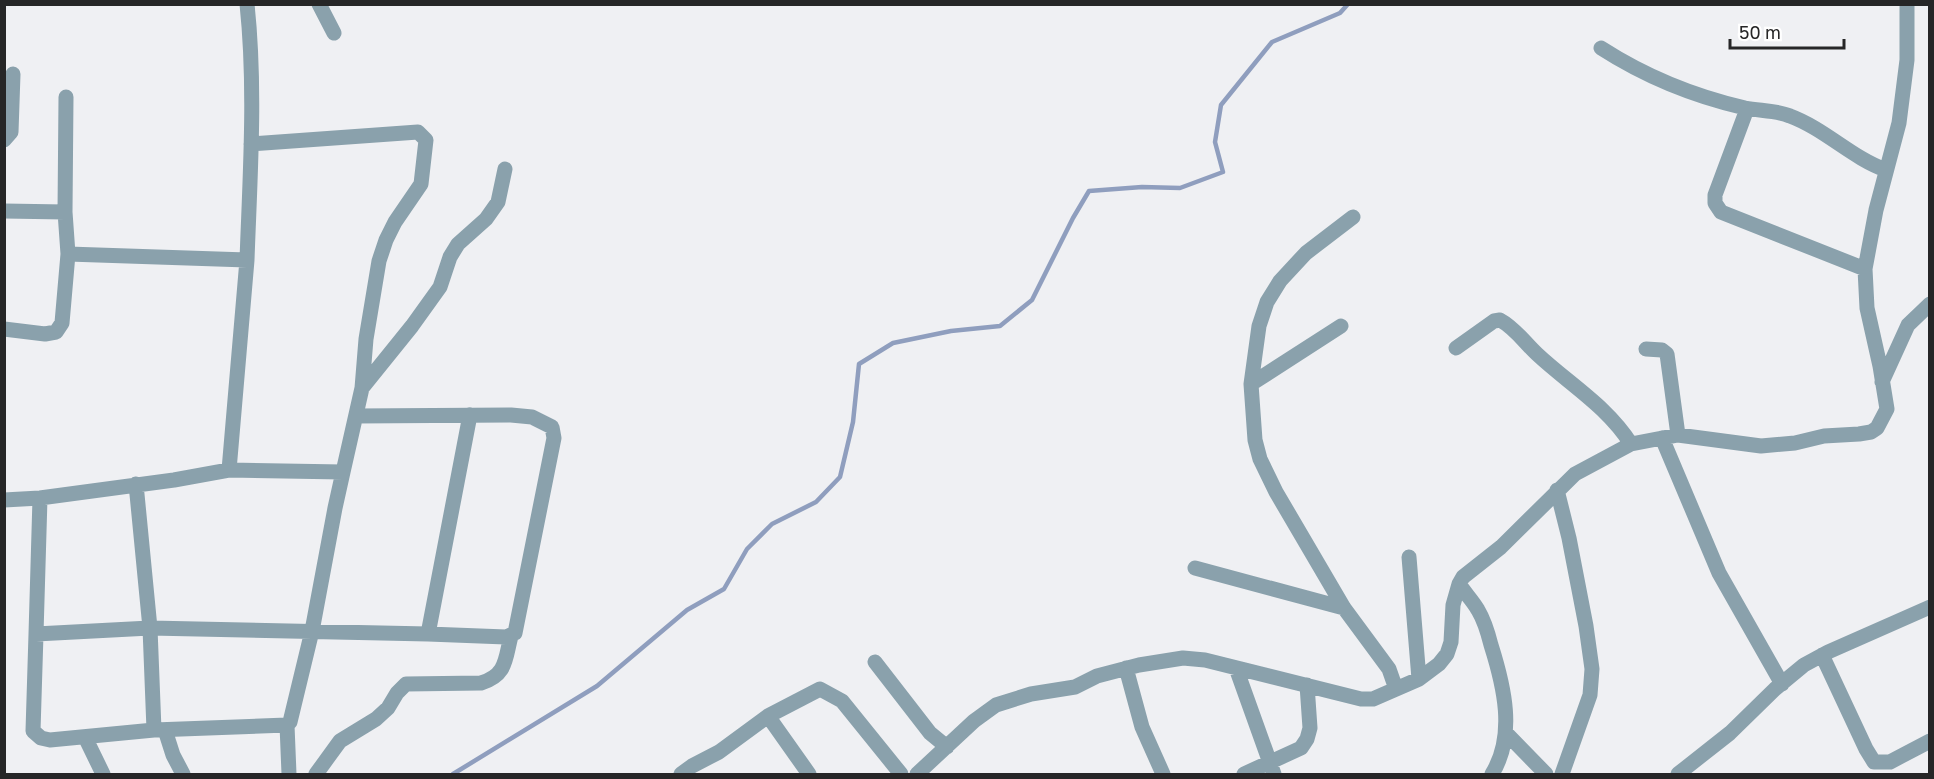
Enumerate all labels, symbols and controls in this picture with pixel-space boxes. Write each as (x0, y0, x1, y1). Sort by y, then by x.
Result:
scale bar (1730, 12, 1844, 50)
text: 50 m (1739, 21, 1781, 43)

